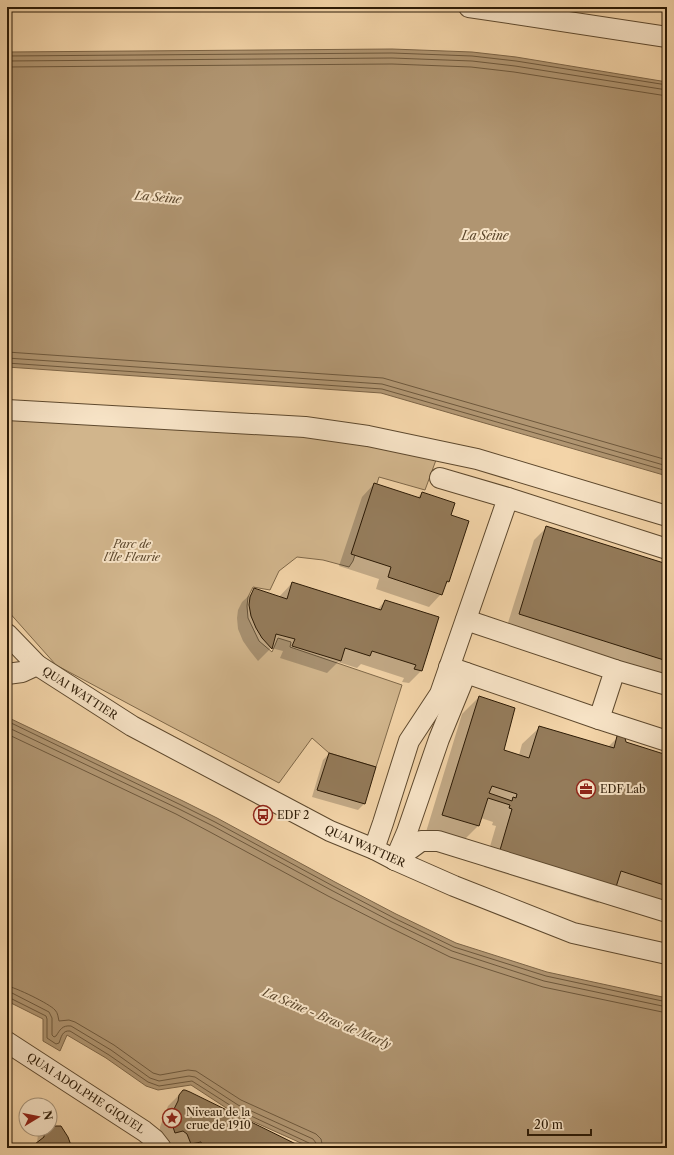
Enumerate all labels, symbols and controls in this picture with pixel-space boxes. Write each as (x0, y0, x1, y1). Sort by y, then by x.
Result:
water label: La Seine (133, 187, 183, 207)
water label: La Seine (461, 228, 510, 243)
park label: Parc de l'Île Fleurie (104, 537, 161, 564)
street label: QUAI WATTIER (40, 664, 121, 723)
office icon: EDF Lab (575, 778, 597, 800)
place label: EDF Lab (600, 782, 646, 796)
bus stop icon: EDF 2 (252, 804, 274, 826)
place label: EDF 2 (277, 808, 309, 822)
street label: QUAI WATTIER (323, 822, 408, 870)
water label: La Seine - Bras de Marly (260, 984, 394, 1052)
street label: QUAI ADOLPHE GIQUEL (24, 1050, 148, 1137)
north arrow (18, 1097, 58, 1137)
place label: Niveau de la crue de 1910 (186, 1105, 251, 1132)
place icon: Niveau de la crue de 1910 (161, 1107, 183, 1129)
text: N (40, 1109, 56, 1122)
scale bar (528, 1111, 591, 1137)
text: 20 m (534, 1117, 563, 1132)

